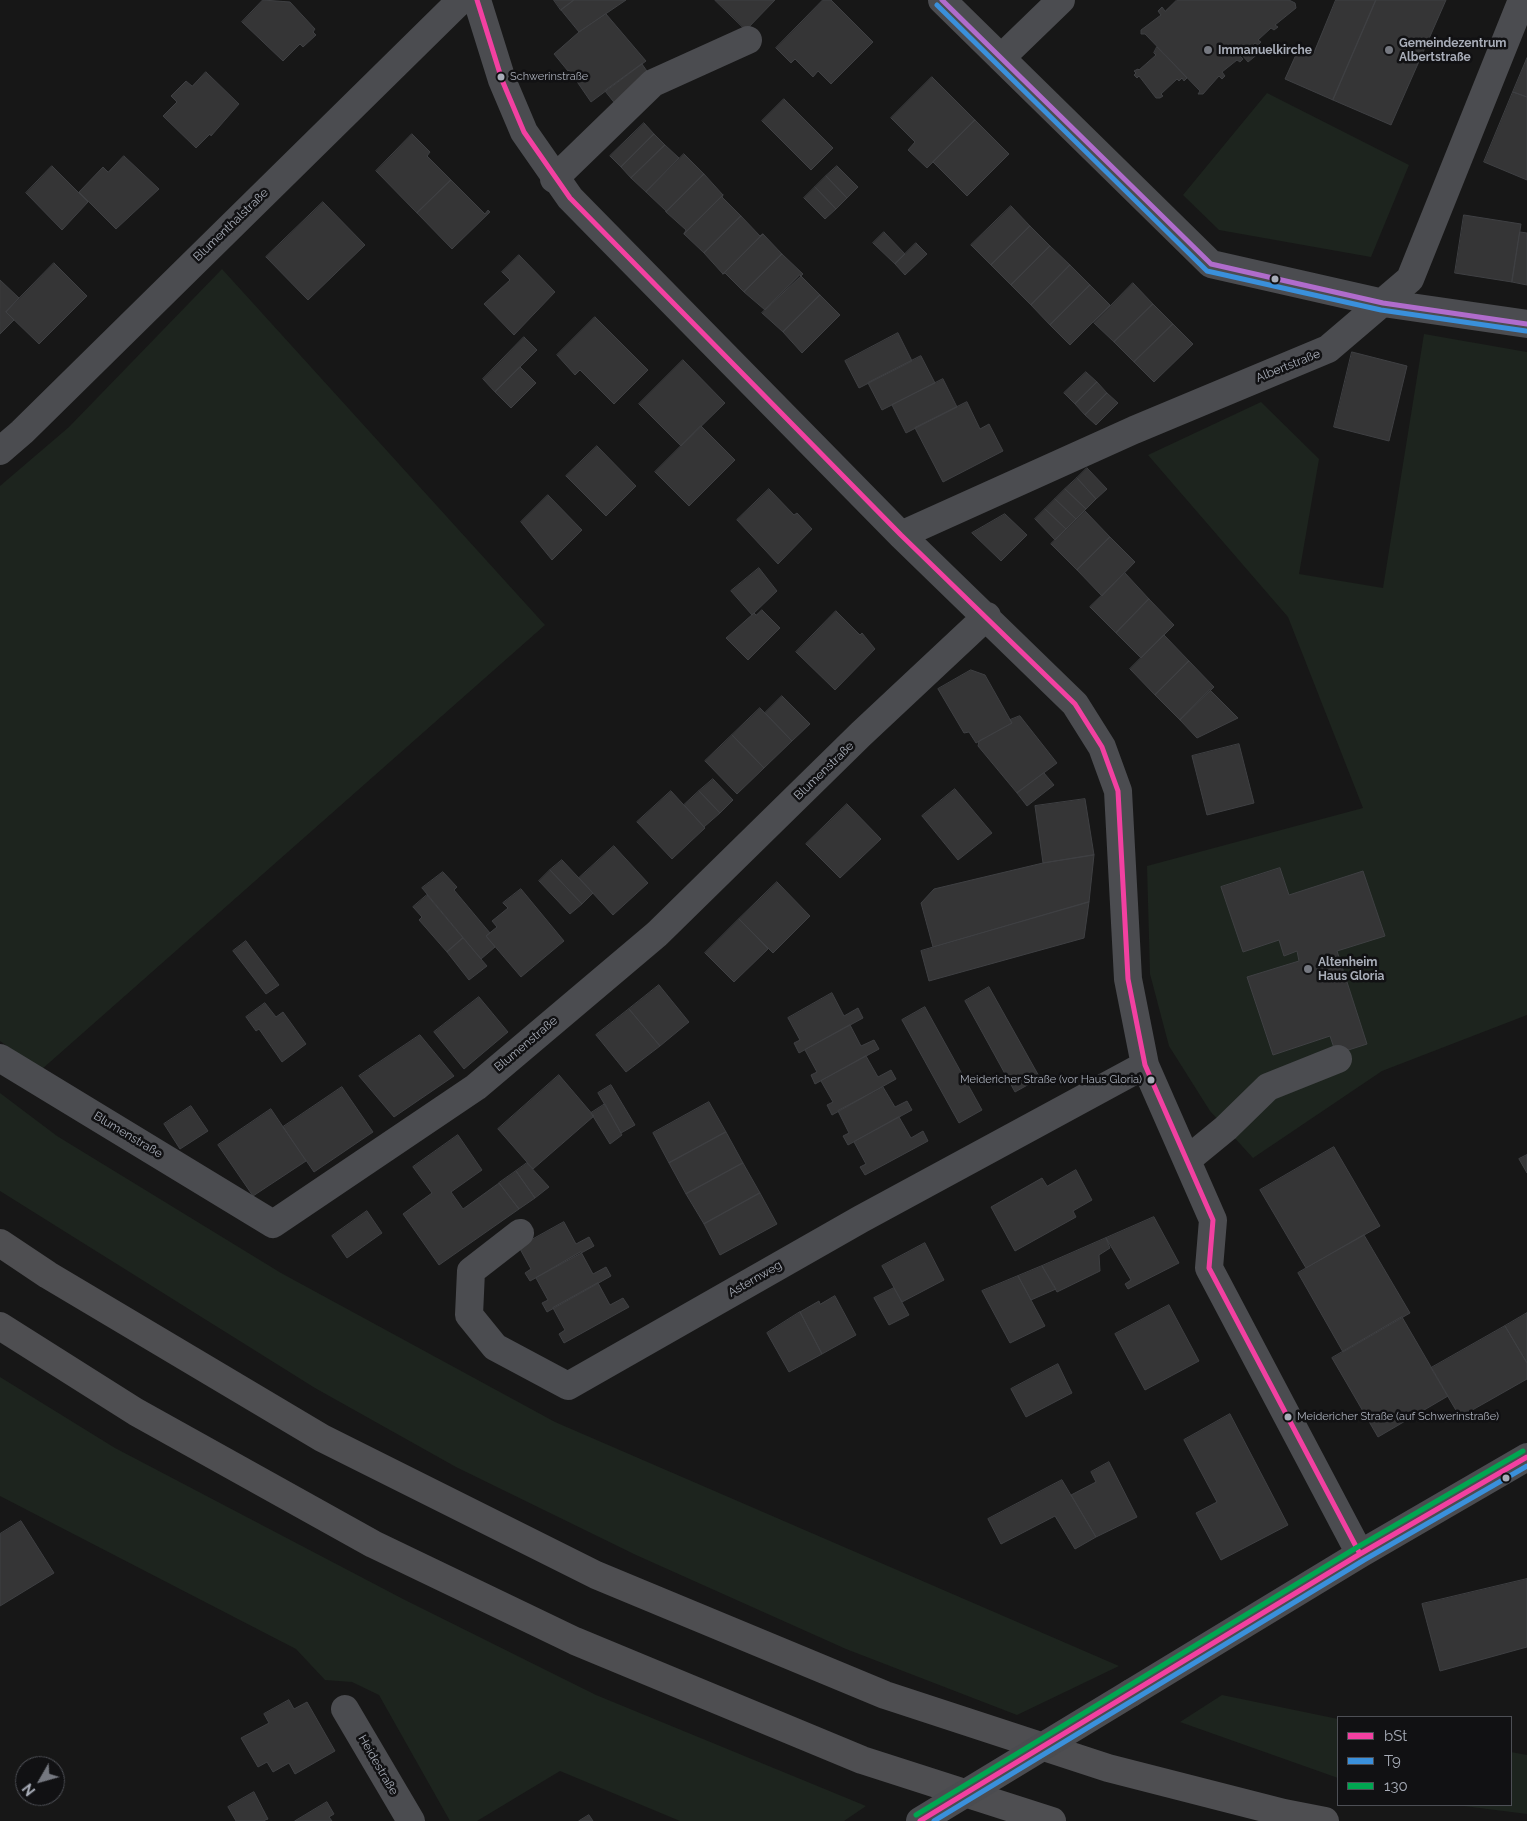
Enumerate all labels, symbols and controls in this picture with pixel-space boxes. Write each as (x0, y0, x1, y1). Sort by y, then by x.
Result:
place label: Gemeindezentrum Albertstraße (1399, 36, 1506, 64)
place label: Immanuelkirche (1218, 43, 1312, 57)
marker: Immanuelkirche (1202, 44, 1214, 56)
marker: Gemeindezentrum Albertstraße (1383, 44, 1395, 56)
place label: Schwerinstraße (510, 70, 588, 84)
marker: Schwerinstraße (496, 72, 506, 82)
street label: Blumenthalstraße (191, 186, 271, 264)
unlabelled marker (1270, 274, 1280, 284)
street label: Albertstraße (1254, 347, 1322, 385)
street label: Blumenstraße (791, 739, 857, 803)
place label: Altenheim Haus Gloria (1318, 955, 1384, 983)
marker: Altenheim Haus Gloria (1302, 963, 1314, 975)
street label: Blumenstraße (492, 1014, 560, 1074)
place label: Meidericher Straße (vor Haus Gloria) (960, 1073, 1142, 1087)
marker: Meidericher Straße (vor Haus Gloria) (1146, 1075, 1156, 1085)
street label: Blumenstraße (91, 1109, 165, 1161)
street label: Asternweg (725, 1258, 785, 1300)
place label: Meidericher Straße (auf Schwerinstraße) (1297, 1410, 1499, 1424)
marker: Meidericher Straße (auf Schwerinstraße) (1283, 1412, 1293, 1422)
unlabelled marker (1501, 1473, 1511, 1483)
legend (1337, 1716, 1512, 1806)
text: bSt (1384, 1727, 1407, 1745)
street label: Heidestraße (355, 1732, 401, 1798)
text: T9 (1384, 1752, 1401, 1770)
north arrow (15, 1756, 65, 1806)
text: 130 (1384, 1777, 1408, 1795)
text: N (19, 1780, 39, 1799)

